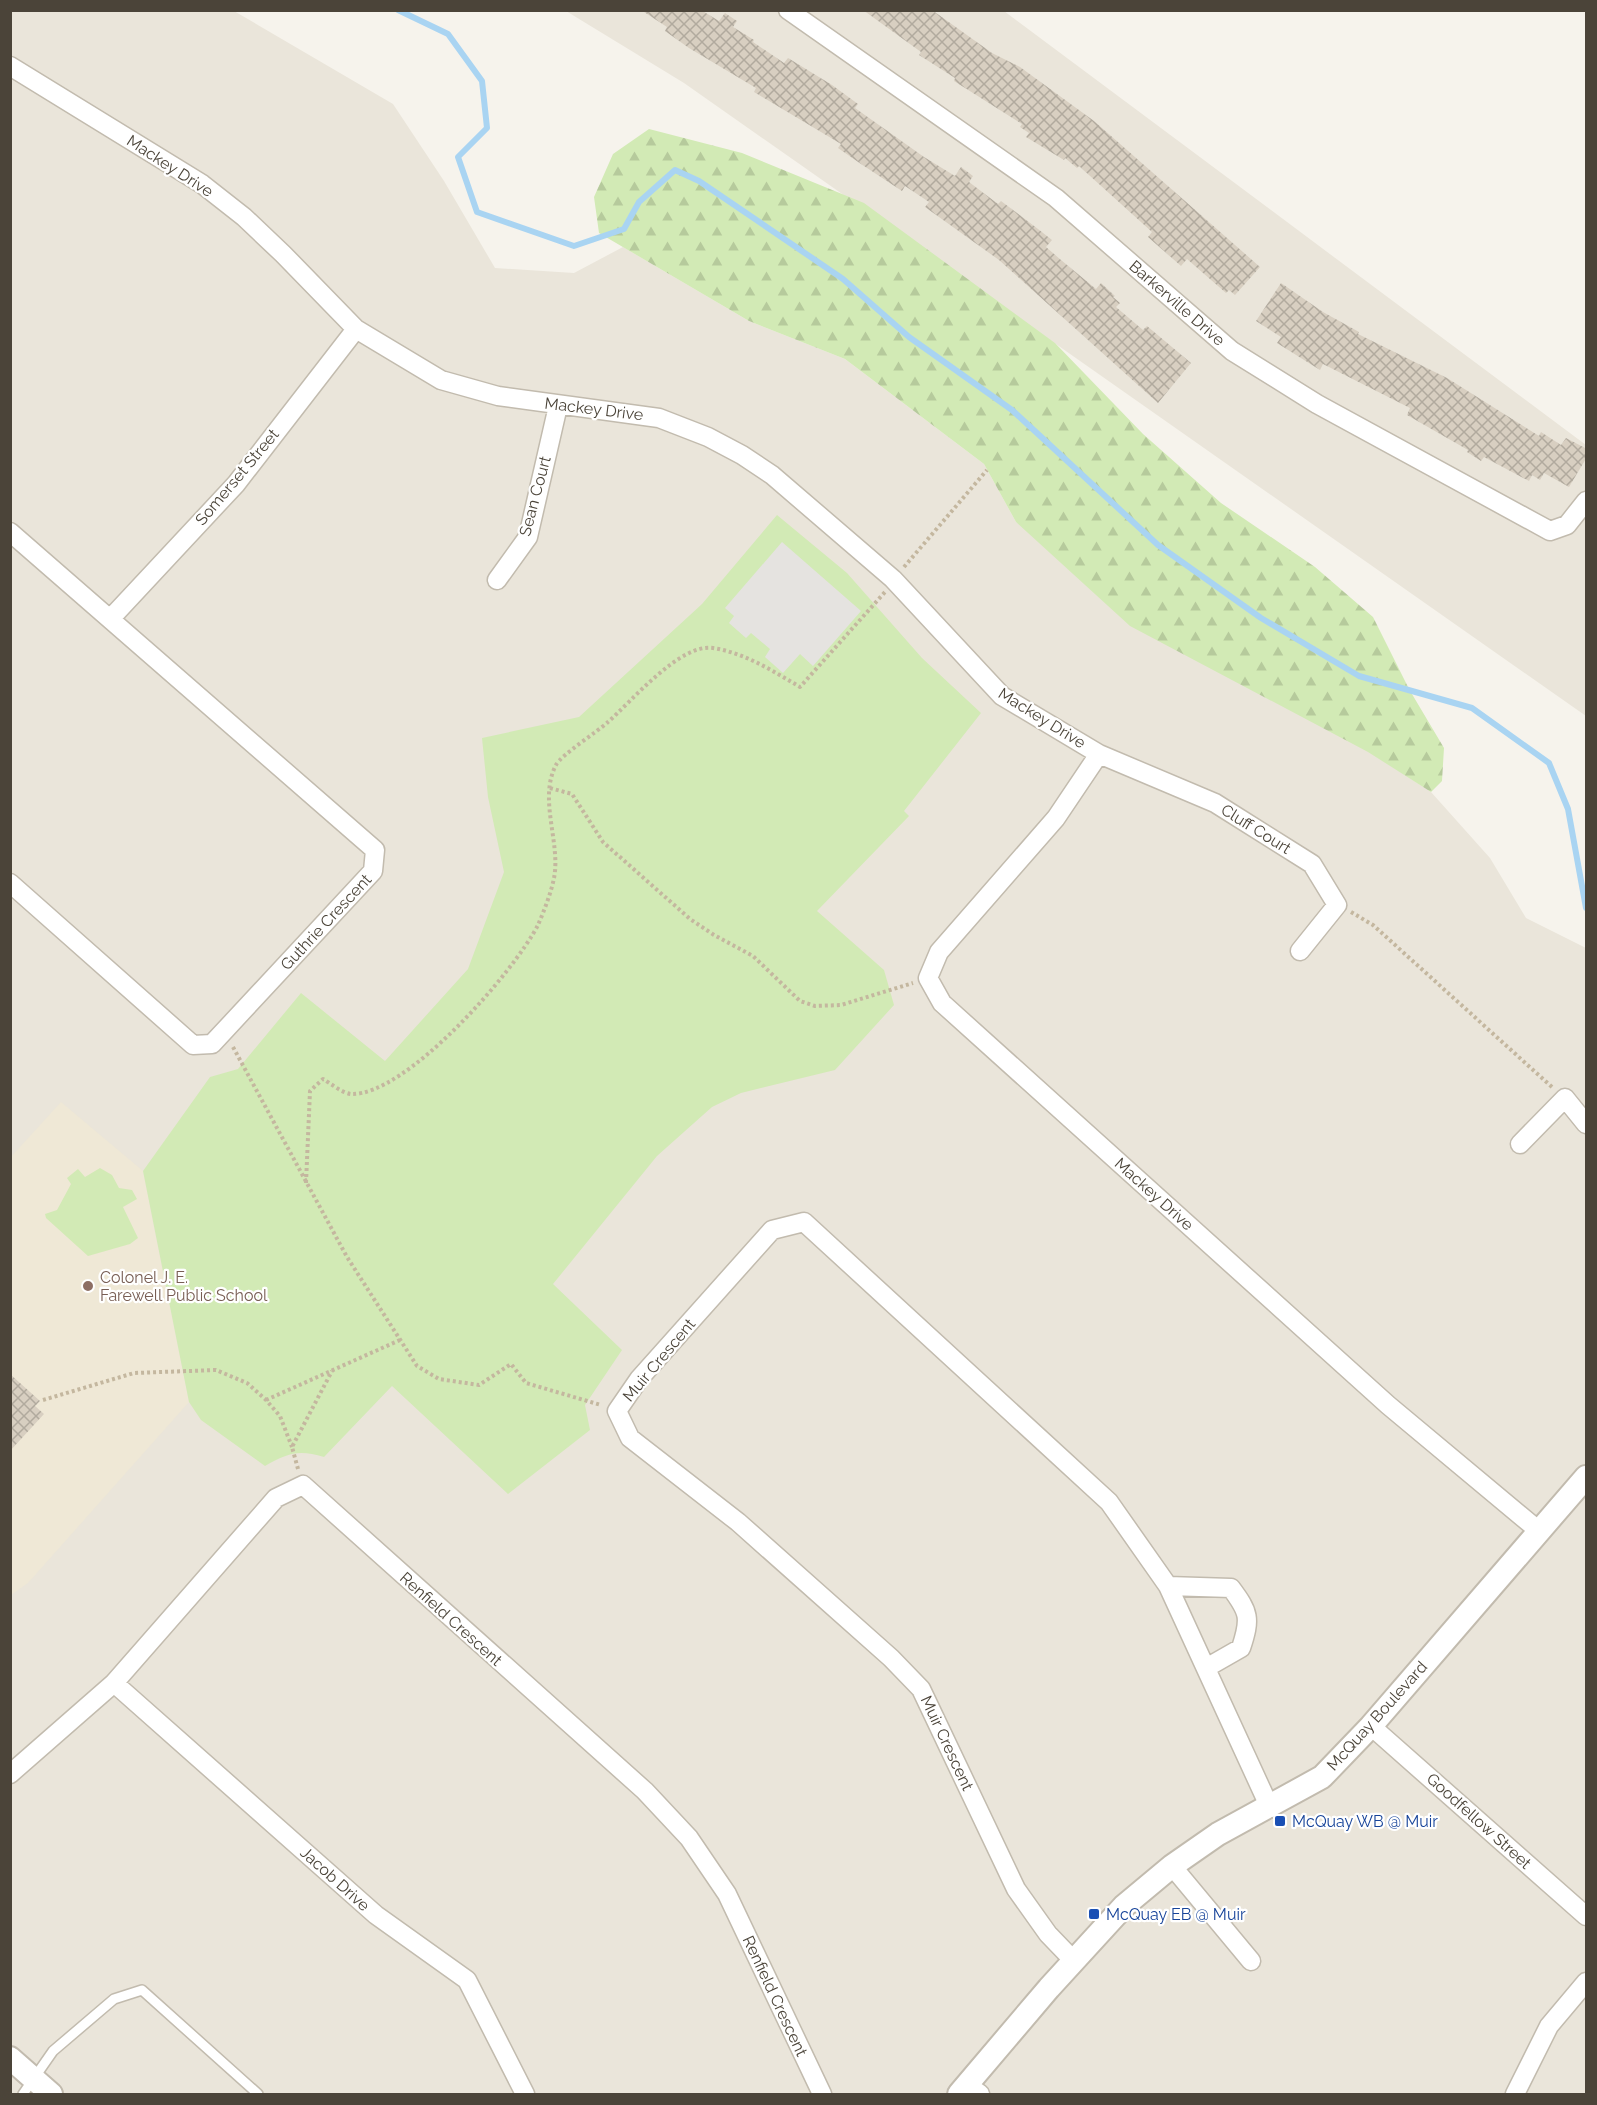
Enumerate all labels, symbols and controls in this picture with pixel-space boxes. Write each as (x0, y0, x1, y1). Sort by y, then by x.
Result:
street label: Mackey Drive (123, 131, 217, 201)
street label: Barkerville Drive (1125, 256, 1229, 350)
street label: Mackey Drive (544, 394, 644, 424)
street label: Somerset Street (191, 425, 283, 529)
street label: Sean Court (515, 453, 555, 538)
street label: Mackey Drive (995, 684, 1089, 752)
street label: Cluff Court (1218, 800, 1295, 858)
street label: Guthrie Crescent (277, 870, 376, 974)
street label: Mackey Drive (1111, 1154, 1197, 1234)
place label: Colonel J. E. Farewell Public School (100, 1268, 268, 1305)
marker: Colonel J. E. Farewell Public School (81, 1279, 95, 1293)
street label: Muir Crescent (619, 1314, 700, 1405)
street label: Renfield Crescent (396, 1568, 506, 1670)
street label: McQuay Boulevard (1323, 1657, 1431, 1775)
street label: Muir Crescent (917, 1693, 978, 1794)
street label: Goodfellow Street (1423, 1769, 1536, 1873)
place label: McQuay WB @ Muir (1292, 1812, 1438, 1831)
marker: McQuay WB @ Muir (1273, 1814, 1287, 1828)
street label: Jacob Drive (296, 1843, 374, 1915)
place label: McQuay EB @ Muir (1106, 1905, 1246, 1924)
marker: McQuay EB @ Muir (1087, 1907, 1101, 1921)
street label: Renfield Crescent (739, 1933, 812, 2060)

